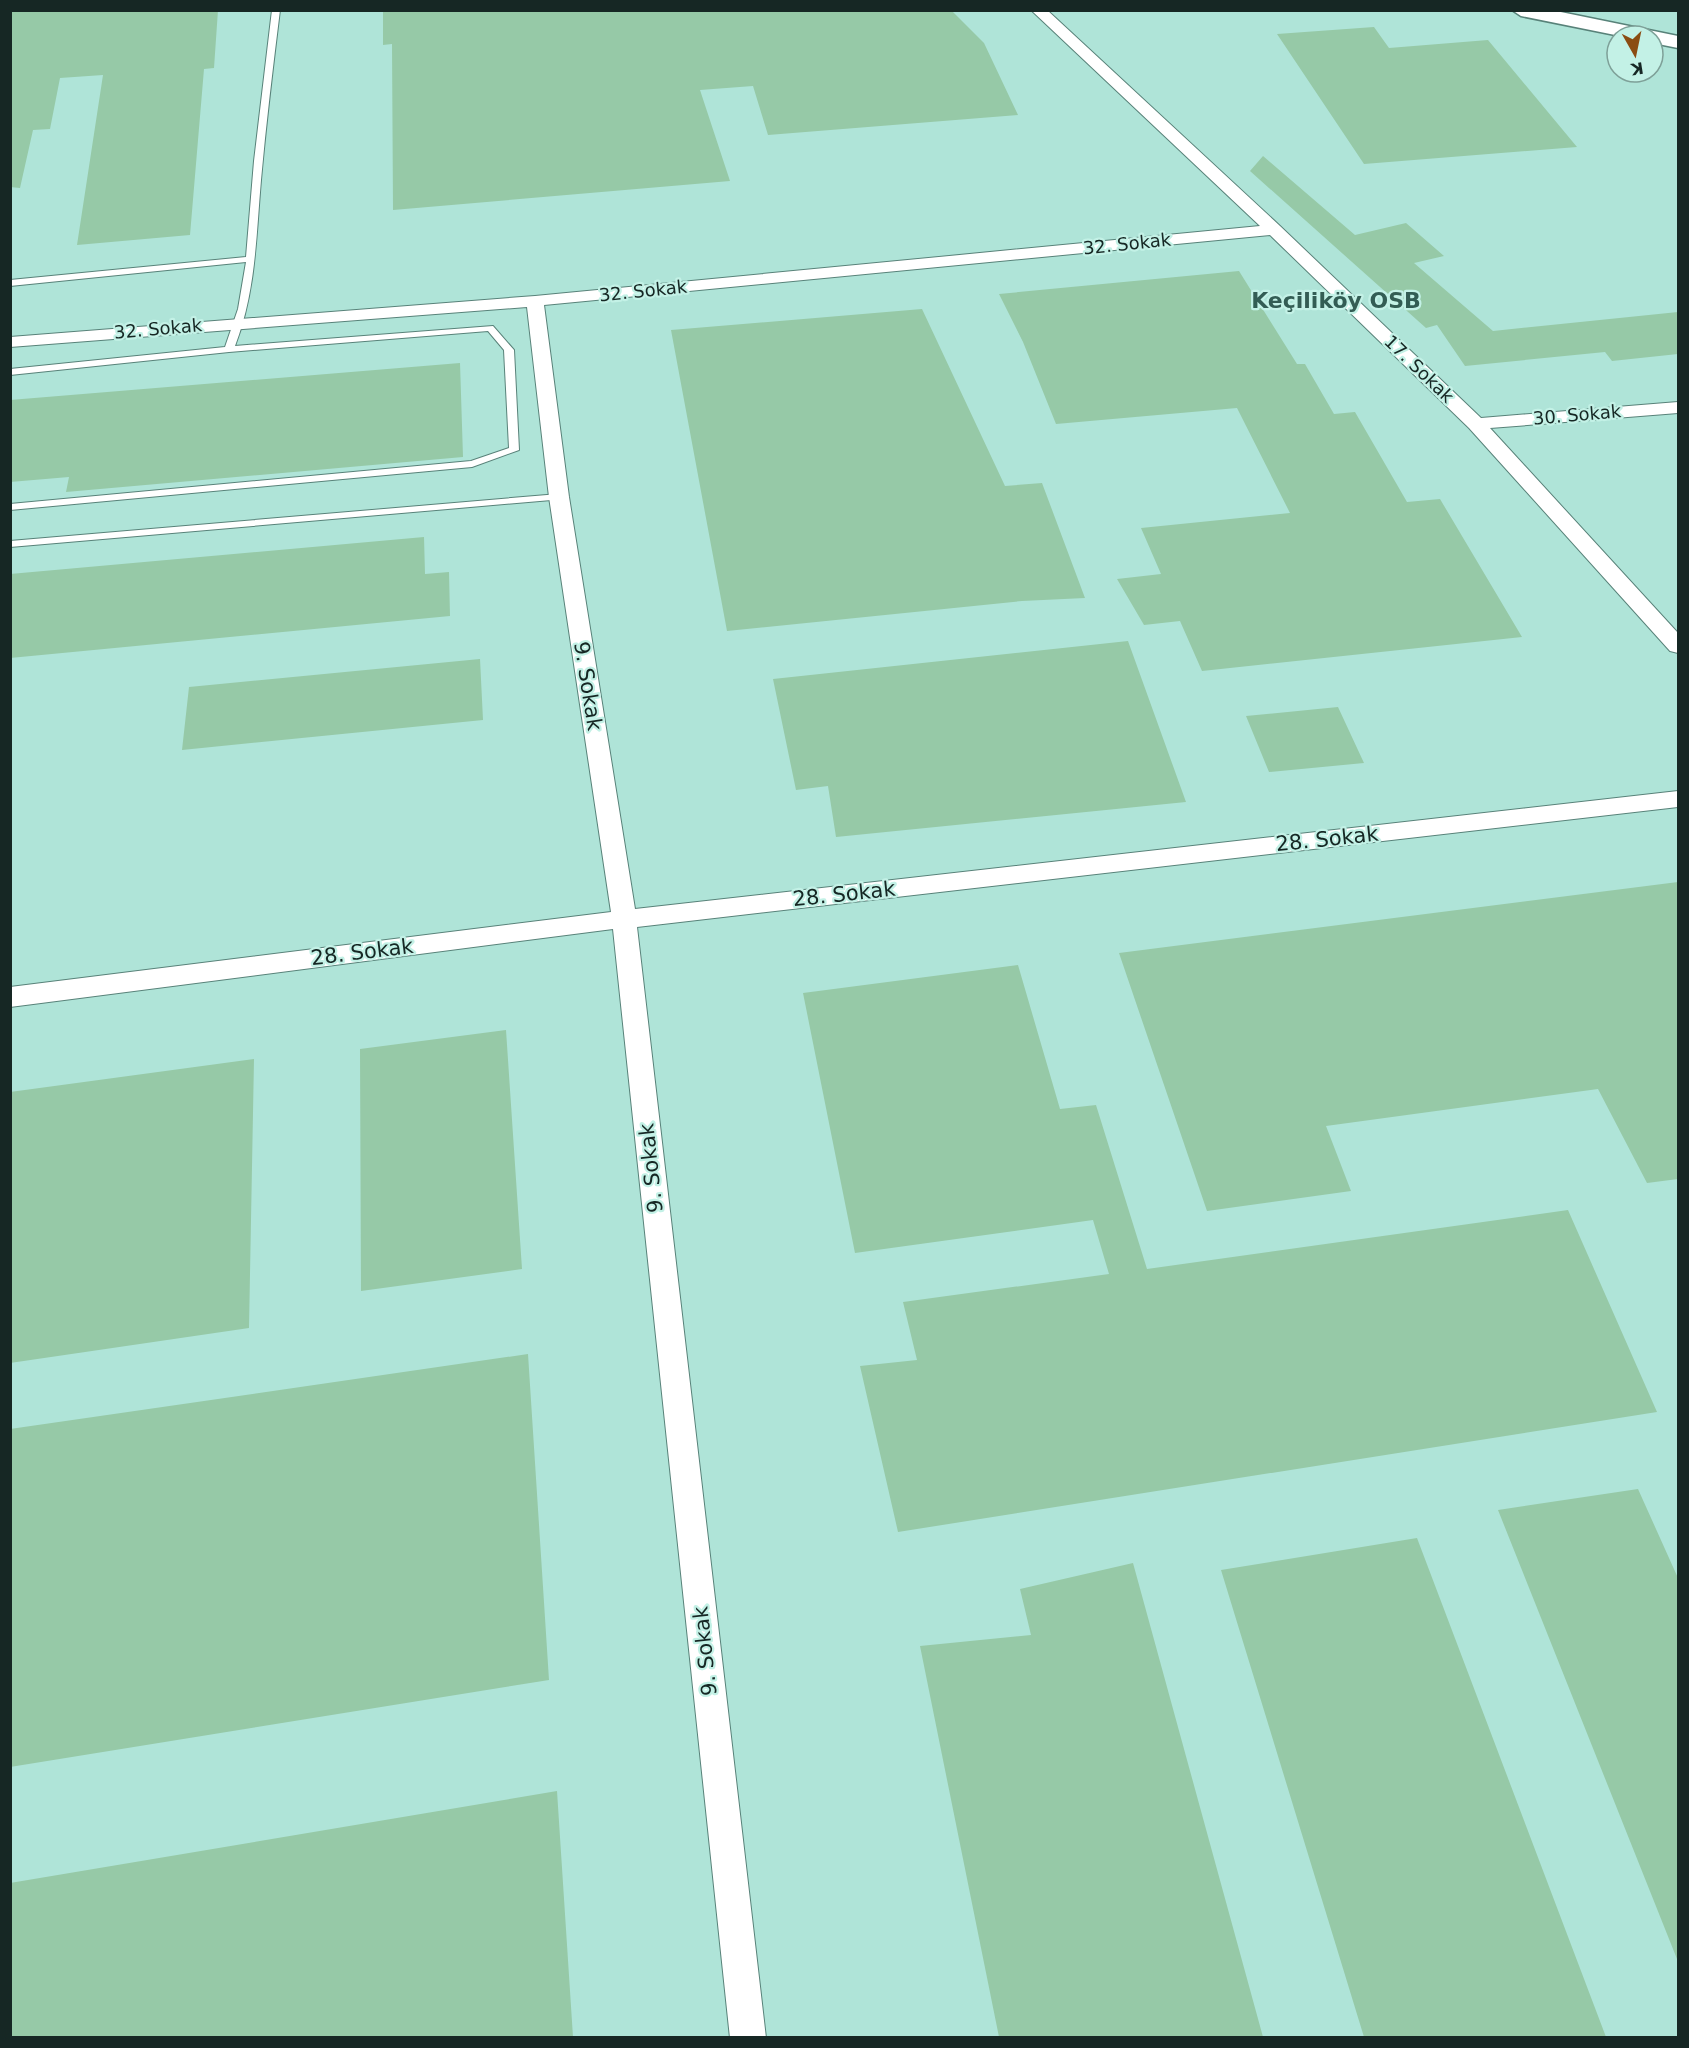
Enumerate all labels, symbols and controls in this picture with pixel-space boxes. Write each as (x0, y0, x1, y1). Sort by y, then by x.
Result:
north arrow (1605, 24, 1665, 84)
text: K (1629, 58, 1645, 79)
street label: 32. Sokak (1082, 228, 1173, 259)
street label: 32. Sokak (598, 275, 689, 306)
district label: Keçiliköy OSB (1251, 288, 1421, 313)
street label: 32. Sokak (113, 314, 203, 343)
street label: 17. Sokak (1380, 330, 1459, 407)
street label: 30. Sokak (1532, 400, 1622, 429)
street label: 9. Sokak (569, 640, 607, 733)
street label: 28. Sokak (1274, 822, 1380, 856)
street label: 28. Sokak (791, 877, 897, 911)
street label: 28. Sokak (309, 934, 415, 970)
street label: 9. Sokak (634, 1121, 668, 1214)
street label: 9. Sokak (688, 1604, 722, 1697)

